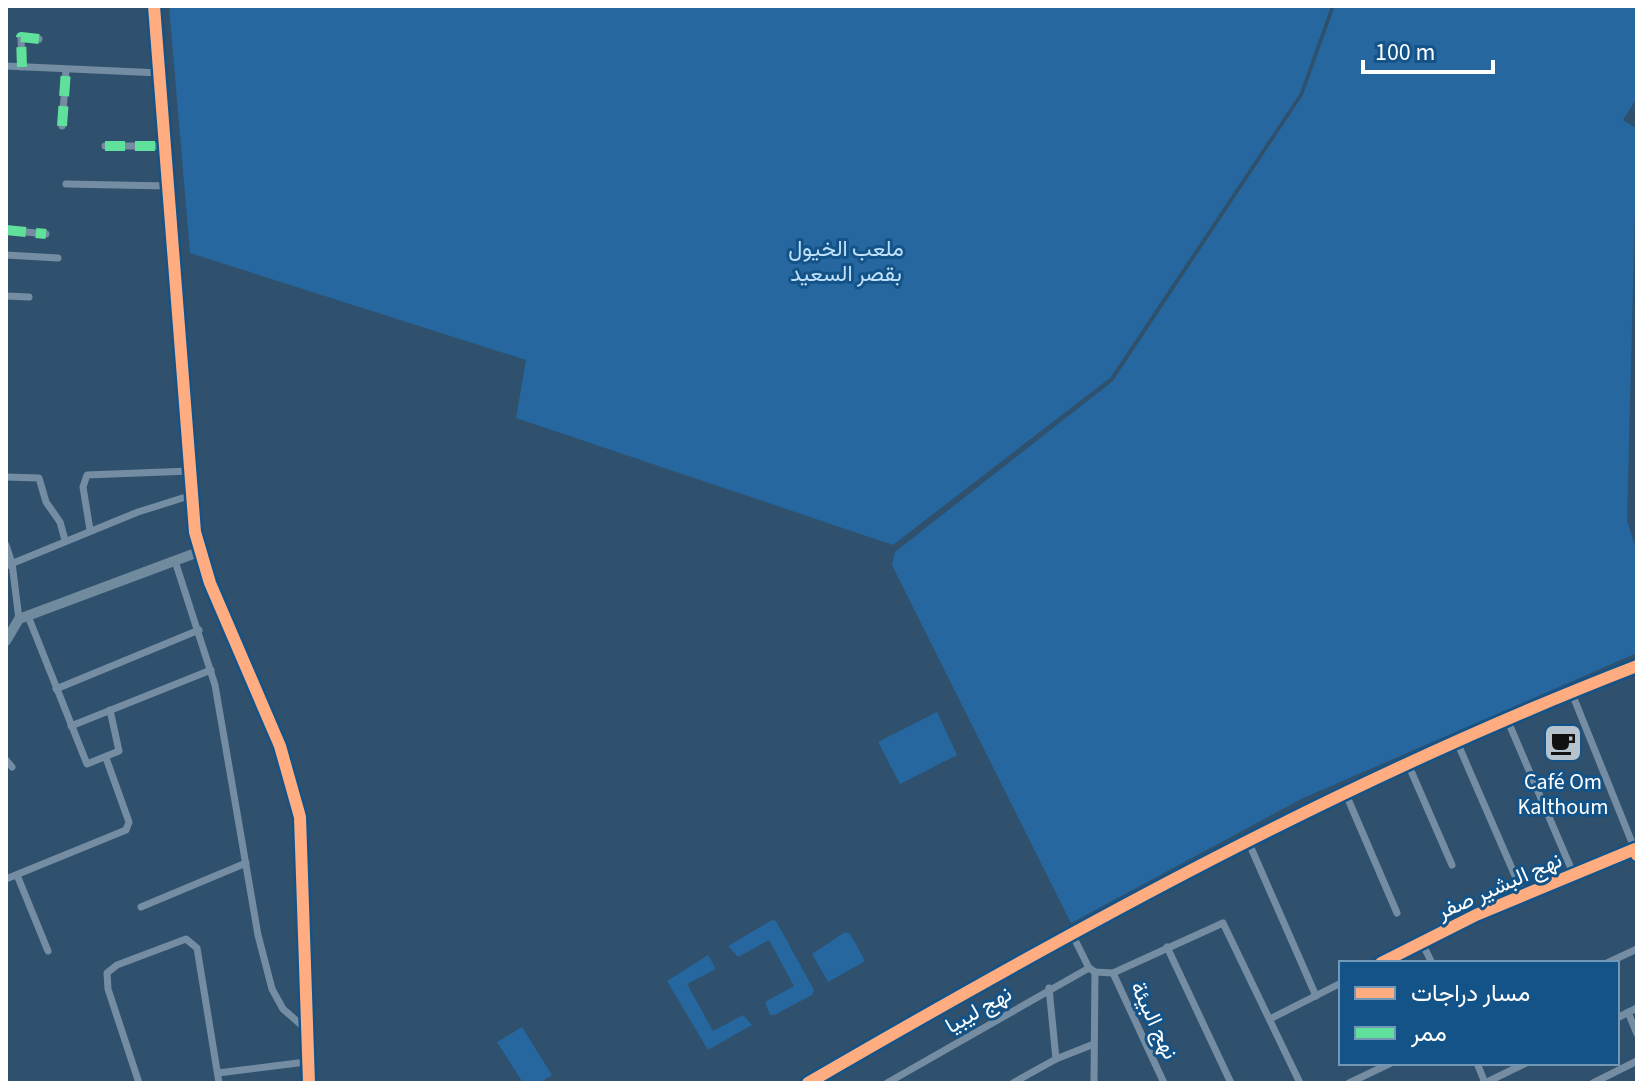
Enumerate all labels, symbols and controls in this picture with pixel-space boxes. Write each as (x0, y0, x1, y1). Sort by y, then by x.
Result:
scale bar (1363, 24, 1493, 74)
text: 100 m (1375, 35, 1435, 70)
park label: ملعب الخيول بقصر السعيد (788, 233, 904, 290)
cafe icon: Café Om Kalthoum (1542, 722, 1584, 764)
place label: Café Om Kalthoum (1518, 766, 1608, 823)
street label: نهج البشير صفر (1431, 844, 1567, 928)
legend (1339, 961, 1619, 1065)
street label: نهج البيئة (1122, 976, 1186, 1065)
text: مسار دراجات (1411, 976, 1530, 1011)
street label: نهج ليبيا (939, 978, 1018, 1042)
text: ممر (1410, 1016, 1447, 1051)

